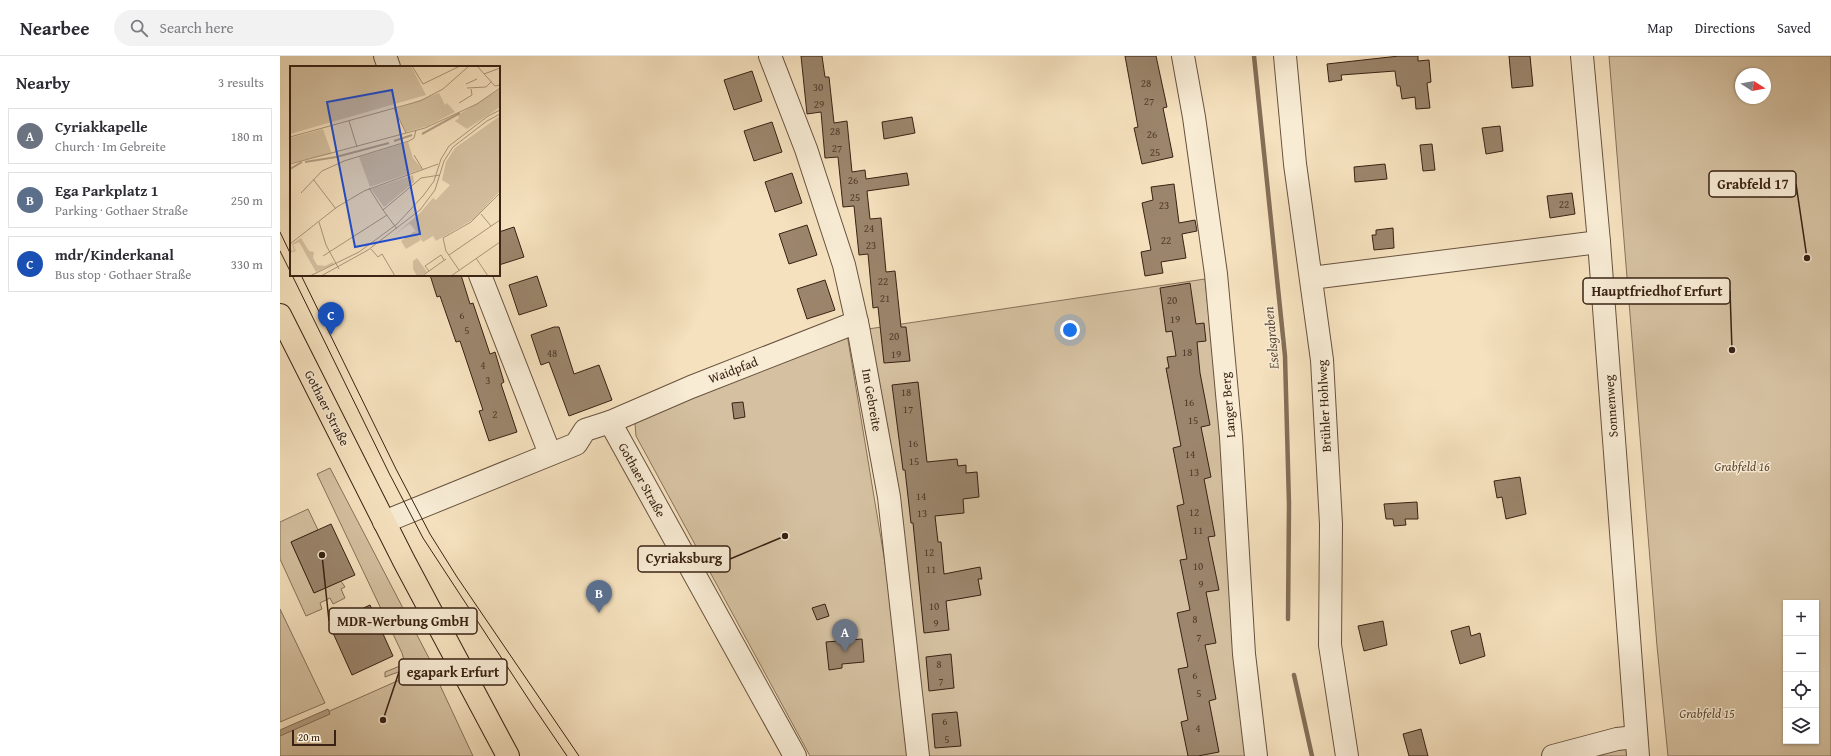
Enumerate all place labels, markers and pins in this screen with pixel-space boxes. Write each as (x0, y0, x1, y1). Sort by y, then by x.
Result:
callout: Grabfeld 17 (1709, 171, 1796, 197)
callout: Hauptfriedhof Erfurt (1583, 278, 1730, 304)
pin: C (318, 302, 344, 335)
callout: Cyriaksburg (638, 546, 730, 572)
pin: B (586, 580, 612, 613)
callout: MDR-Werbung GmbH (329, 608, 477, 634)
pin: A (832, 619, 858, 652)
callout: egapark Erfurt (399, 659, 507, 685)

